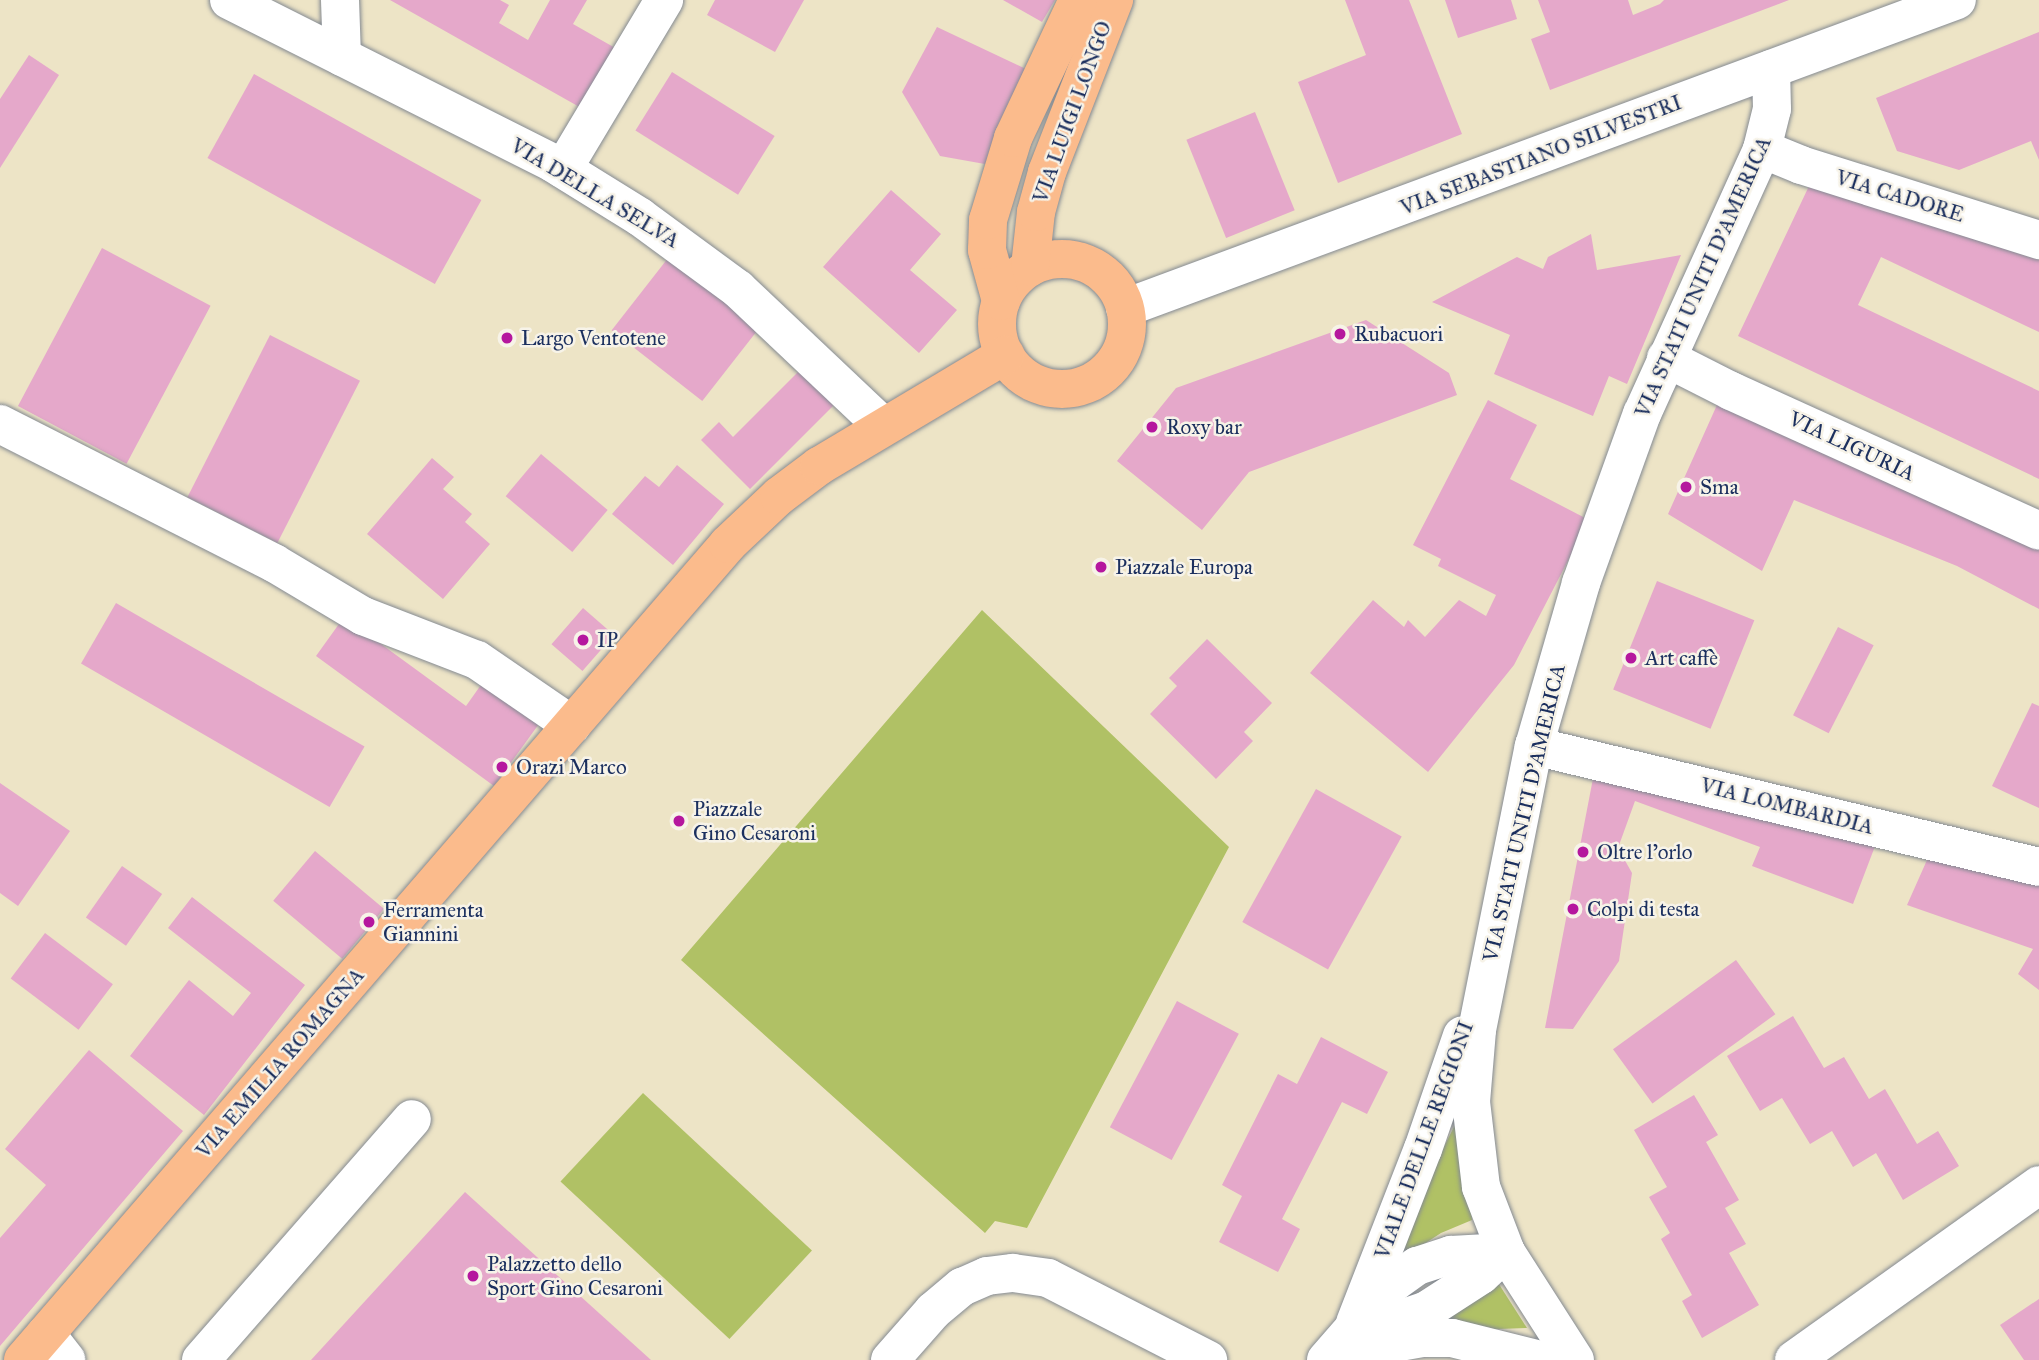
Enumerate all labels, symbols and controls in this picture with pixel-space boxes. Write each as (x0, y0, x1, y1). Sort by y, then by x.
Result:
street label: VIA LUIGI LONGO (1027, 18, 1117, 206)
street label: VIA SEBASTIANO SILVESTRI (1397, 90, 1685, 220)
street label: VIA DELLA SELVA (506, 133, 684, 253)
street label: VIA STATI UNITI D'AMERICA (1629, 133, 1777, 421)
street label: VIA CADORE (1833, 165, 1967, 227)
place label: Rubacuori (1354, 321, 1443, 347)
place label: Largo Ventotene (521, 325, 666, 351)
marker: Rubacuori (1332, 326, 1348, 342)
marker: Largo Ventotene (499, 330, 515, 346)
street label: VIA LIGURIA (1785, 406, 1919, 486)
place label: Roxy bar (1166, 414, 1242, 440)
marker: Roxy bar (1144, 419, 1160, 435)
place label: Sma (1700, 474, 1739, 500)
marker: Sma (1678, 479, 1694, 495)
place label: Piazzale Europa (1115, 554, 1253, 580)
marker: Piazzale Europa (1093, 559, 1109, 575)
place label: IP (597, 627, 618, 653)
marker: IP (575, 632, 591, 648)
place label: Art caffè (1645, 645, 1718, 671)
marker: Art caffè (1623, 650, 1639, 666)
street label: VIA STATI UNITI D'AMERICA (1477, 662, 1571, 964)
place label: Orazi Marco (516, 754, 627, 780)
marker: Orazi Marco (494, 759, 510, 775)
street label: VIA LOMBARDIA (1698, 772, 1876, 840)
place label: Piazzale Gino Cesaroni (693, 796, 816, 846)
marker: Piazzale Gino Cesaroni (671, 813, 687, 829)
place label: Oltre l'orlo (1597, 839, 1692, 865)
marker: Oltre l'orlo (1575, 844, 1591, 860)
place label: Colpi di testa (1587, 896, 1699, 922)
place label: Ferramenta Giannini (383, 897, 484, 947)
marker: Colpi di testa (1565, 901, 1581, 917)
marker: Ferramenta Giannini (361, 914, 377, 930)
street label: VIA EMILIA ROMAGNA (191, 963, 369, 1163)
street label: VIALE DELLE REGIONI (1369, 1018, 1479, 1262)
place label: Palazzetto dello Sport Gino Cesaroni (487, 1251, 663, 1301)
marker: Palazzetto dello Sport Gino Cesaroni (465, 1268, 481, 1284)

